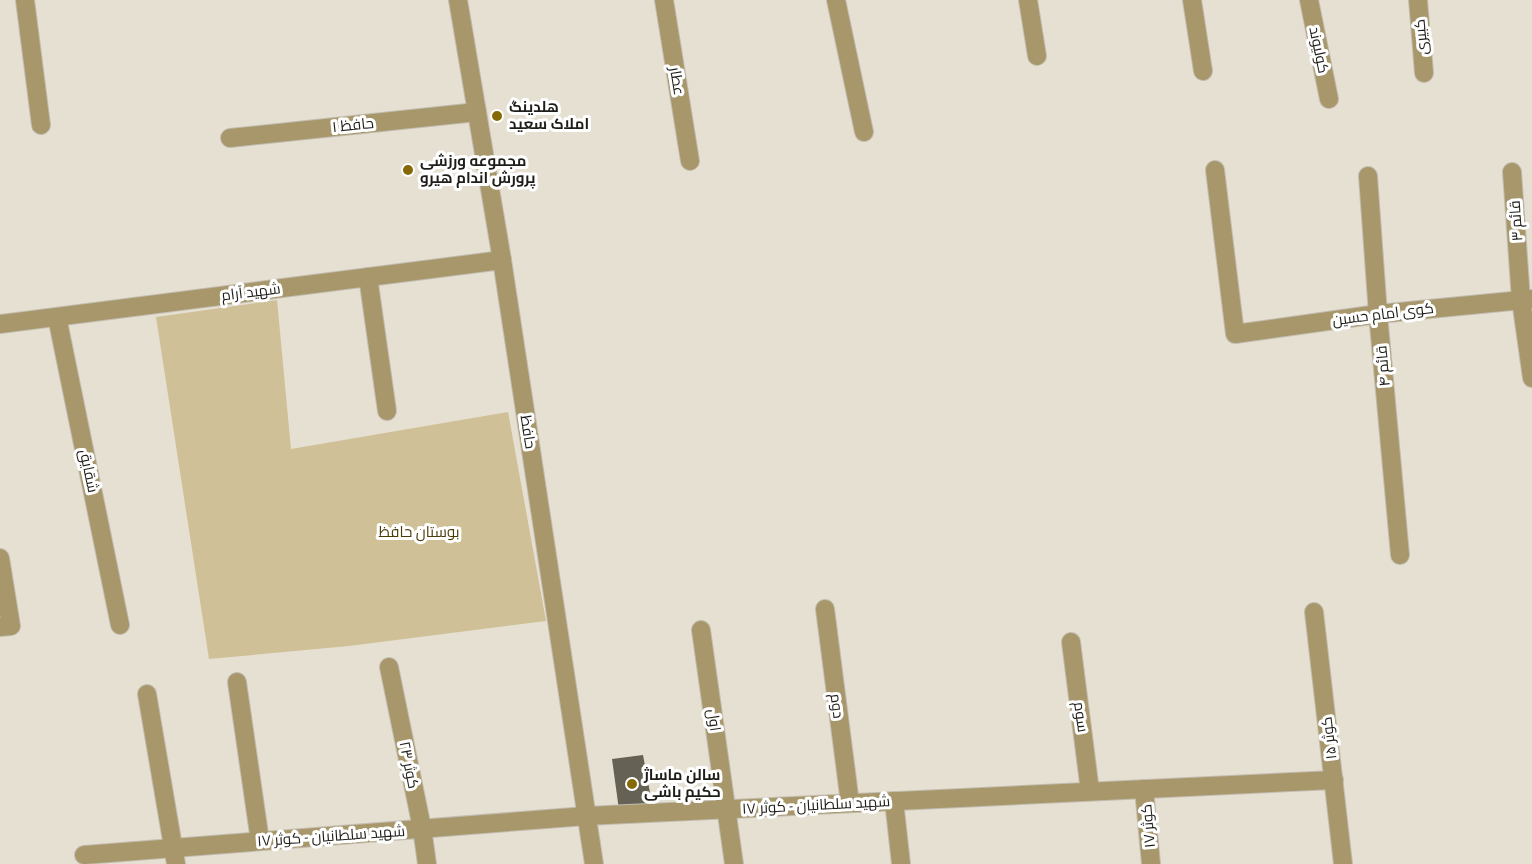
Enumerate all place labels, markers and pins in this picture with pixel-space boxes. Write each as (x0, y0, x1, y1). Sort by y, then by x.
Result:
place label: هلدینگ املاک سعید (509, 98, 589, 133)
marker: هلدینگ املاک سعید (490, 109, 504, 123)
place label: مجموعه ورزشی پرورش اندام هیرو (420, 152, 536, 189)
marker: مجموعه ورزشی پرورش اندام هیرو (401, 163, 415, 177)
place label: سالن ماساژ حکیم باشی (643, 766, 721, 802)
marker: سالن ماساژ حکیم باشی (625, 777, 639, 791)

